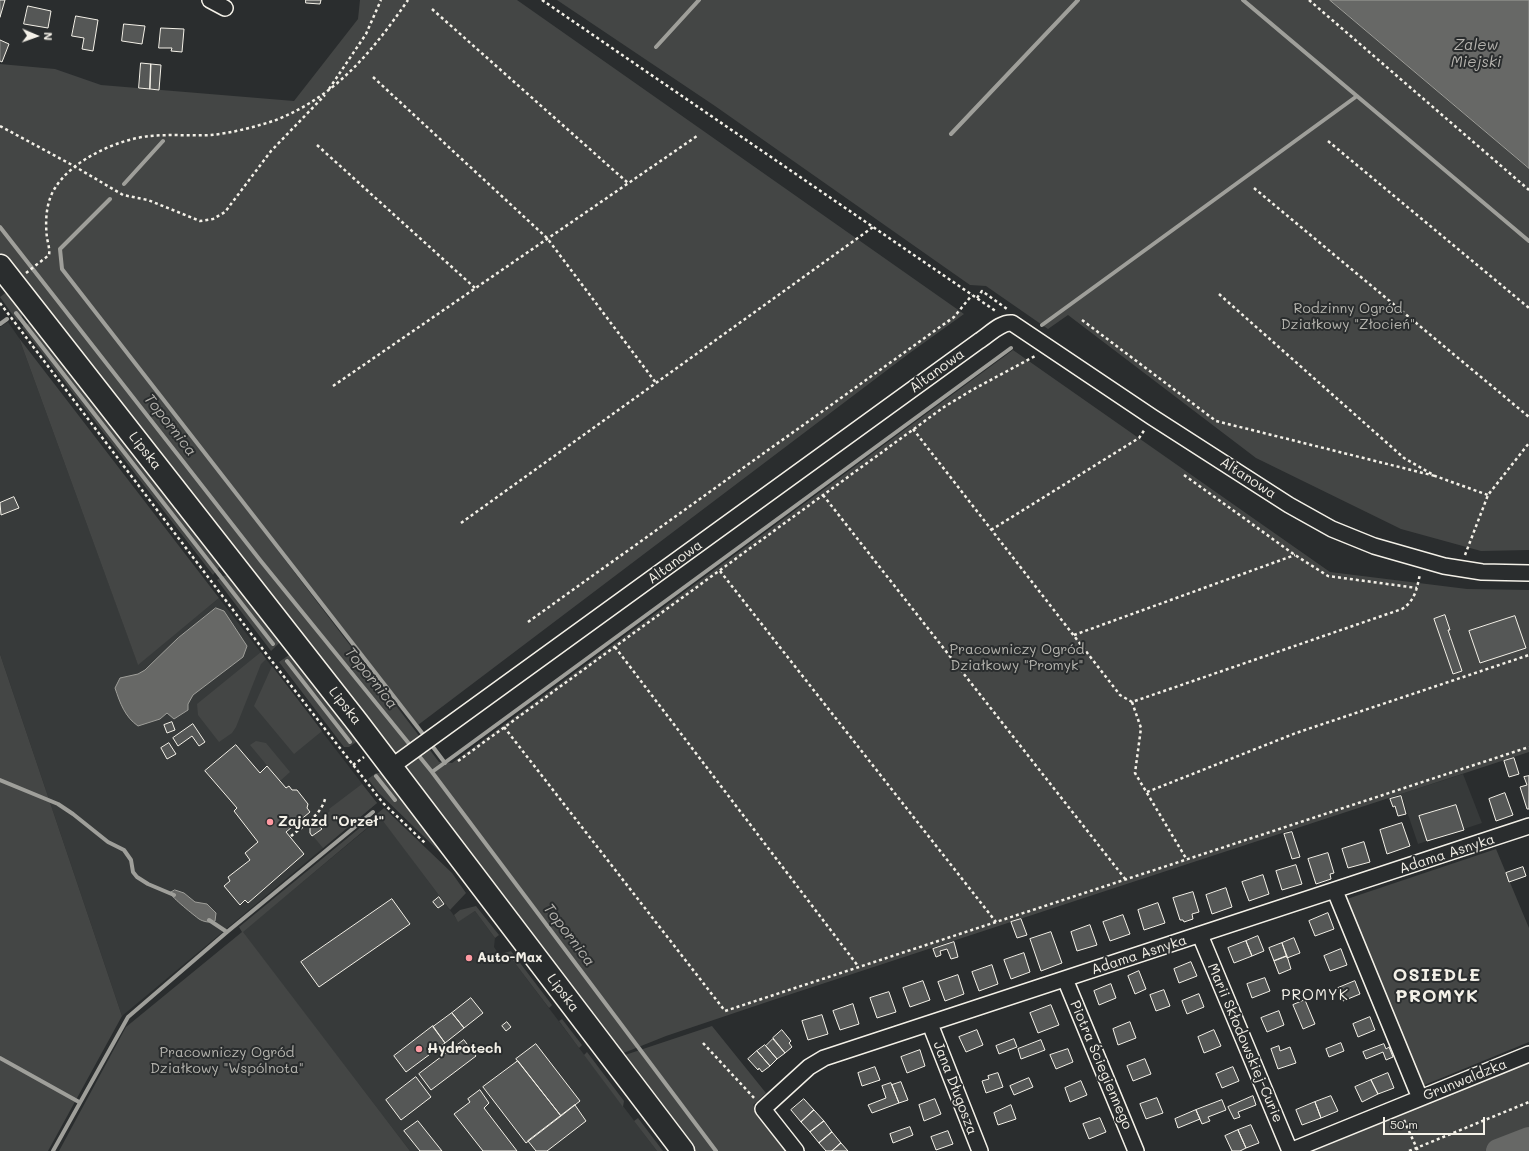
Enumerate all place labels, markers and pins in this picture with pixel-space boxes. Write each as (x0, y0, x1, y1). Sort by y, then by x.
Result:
place label: Zajazd "Orzeł" (278, 814, 384, 830)
marker: Zajazd "Orzeł" (265, 817, 275, 827)
place label: Auto-Max (477, 950, 543, 966)
marker: Auto-Max (464, 953, 474, 963)
place label: Hydrotech (427, 1041, 502, 1057)
marker: Hydrotech (414, 1044, 424, 1054)

